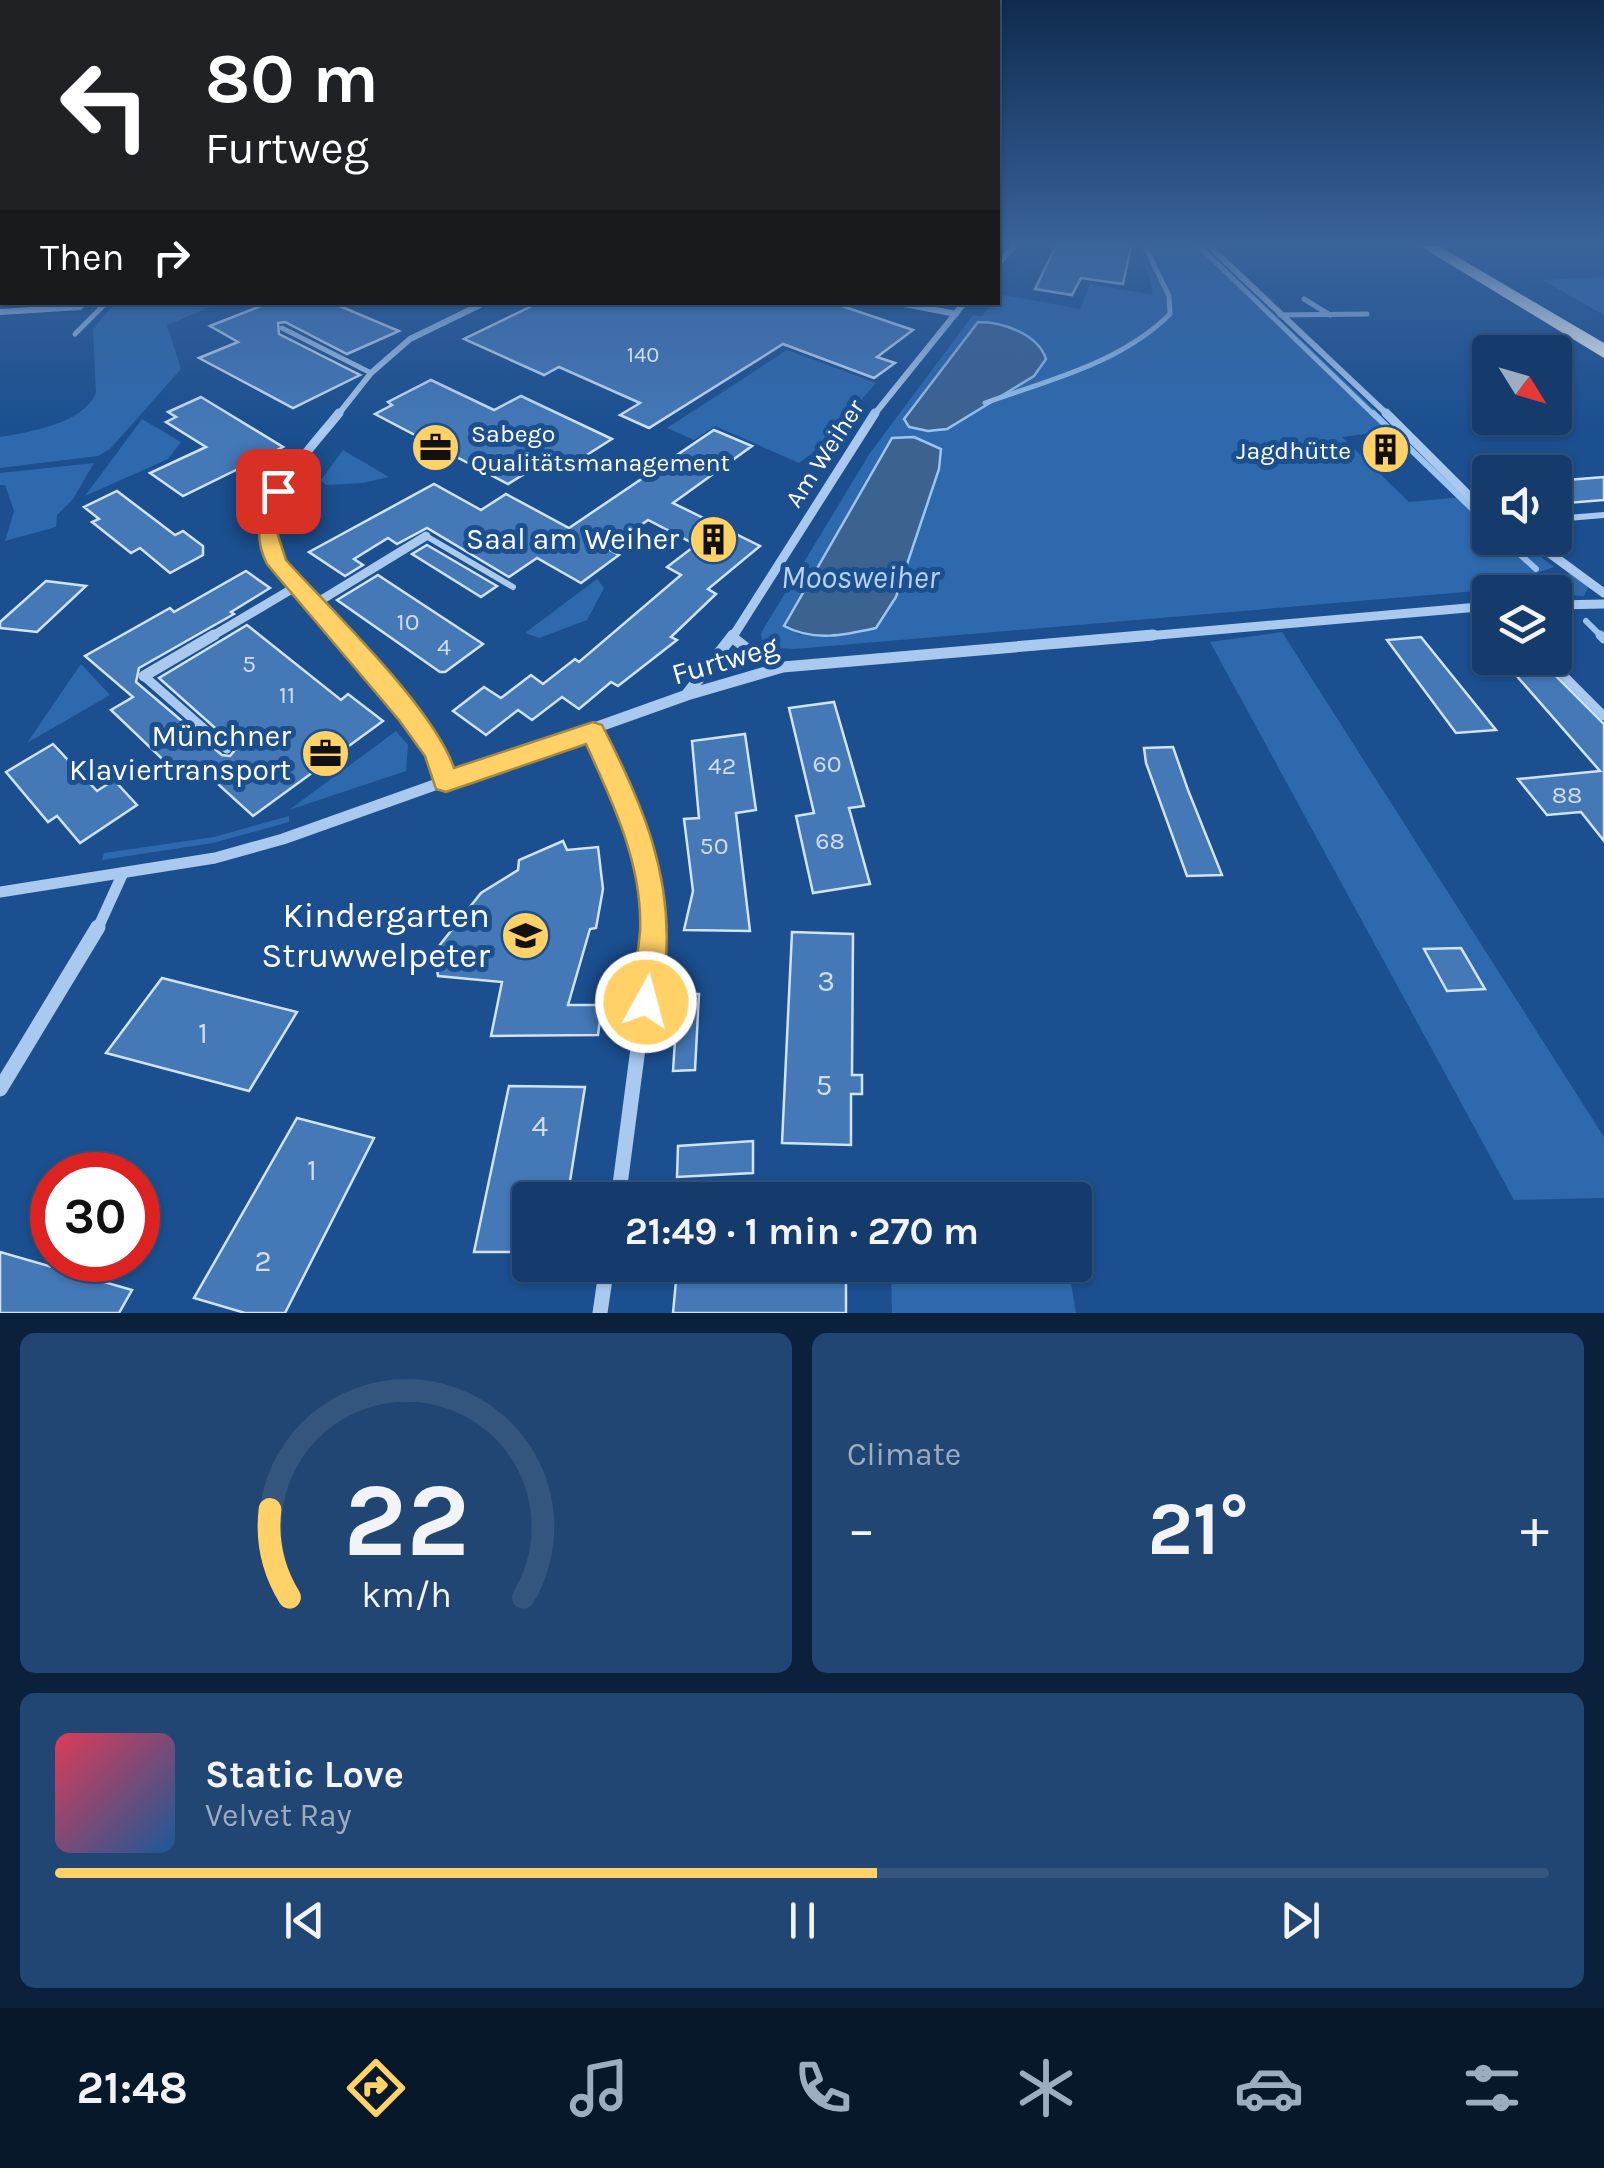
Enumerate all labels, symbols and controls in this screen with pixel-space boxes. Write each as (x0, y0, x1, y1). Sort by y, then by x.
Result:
text: 80 m (205, 38, 379, 120)
icon: left (40, 40, 170, 170)
text: Furtweg (205, 122, 369, 174)
icon: right (144, 230, 199, 285)
text: Then (40, 235, 124, 280)
north arrow (1472, 335, 1572, 435)
map controls (1472, 335, 1572, 675)
house number: 140 (627, 342, 659, 368)
street label: Am Weiher (779, 393, 870, 513)
place label: Sabego Qualitätsmanagement (471, 419, 730, 477)
office icon: Sabego Qualitätsmanagement (410, 421, 462, 473)
building icon: Jagdhütte (1360, 424, 1412, 476)
place label: Jagdhütte (1236, 436, 1351, 465)
pin (236, 449, 321, 534)
button: sound (1472, 455, 1572, 555)
icon: arrive (251, 464, 306, 519)
building icon: Saal am Weiher (688, 513, 740, 565)
place label: Saal am Weiher (466, 521, 679, 557)
water label: Moosweiher (781, 559, 940, 596)
button: layers (1472, 575, 1572, 675)
house number: 10 (396, 607, 420, 636)
street label: Furtweg (667, 628, 783, 692)
house number: 4 (437, 632, 451, 661)
house number: 5 (242, 649, 256, 678)
house number: 11 (279, 680, 295, 709)
place label: Münchner Klaviertransport (69, 718, 291, 788)
office icon: Münchner Klaviertransport (300, 727, 352, 779)
house number: 60 (812, 749, 842, 778)
house number: 42 (708, 751, 736, 780)
house number: 88 (1552, 780, 1582, 809)
house number: 68 (815, 826, 845, 855)
house number: 50 (700, 831, 728, 860)
place label: Kindergarten Struwwelpeter (261, 895, 490, 976)
school or university icon: Kindergarten Struwwelpeter (499, 909, 551, 961)
position arrow (594, 950, 698, 1054)
house number: 3 (817, 963, 835, 999)
house number: 1 (198, 1015, 208, 1051)
house number: 5 (816, 1067, 832, 1103)
house number: 4 (532, 1108, 549, 1144)
speed limit sign: 30 (30, 1152, 160, 1282)
house number: 1 (307, 1152, 317, 1188)
text: 21:49 · 1 min · 270 m (625, 1209, 979, 1254)
house number: 2 (254, 1243, 272, 1279)
text: Climate (847, 1436, 961, 1473)
text: 22 (343, 1460, 469, 1581)
text: 21° (1147, 1485, 1249, 1573)
text: − (847, 1497, 876, 1561)
text: + (1520, 1497, 1549, 1561)
text: km/h (361, 1574, 451, 1616)
text: Static Love (205, 1752, 404, 1797)
text: Velvet Ray (205, 1797, 352, 1834)
icon: previous (277, 1893, 332, 1948)
icon: pause (775, 1893, 830, 1948)
icon: next (1273, 1893, 1328, 1948)
icon: directions (341, 2053, 411, 2123)
icon: music (564, 2053, 634, 2123)
icon: phone (788, 2053, 858, 2123)
icon: climate (1011, 2053, 1081, 2123)
icon: car (1234, 2053, 1304, 2123)
icon: filters (1457, 2053, 1527, 2123)
text: 21:48 (77, 2062, 188, 2114)

